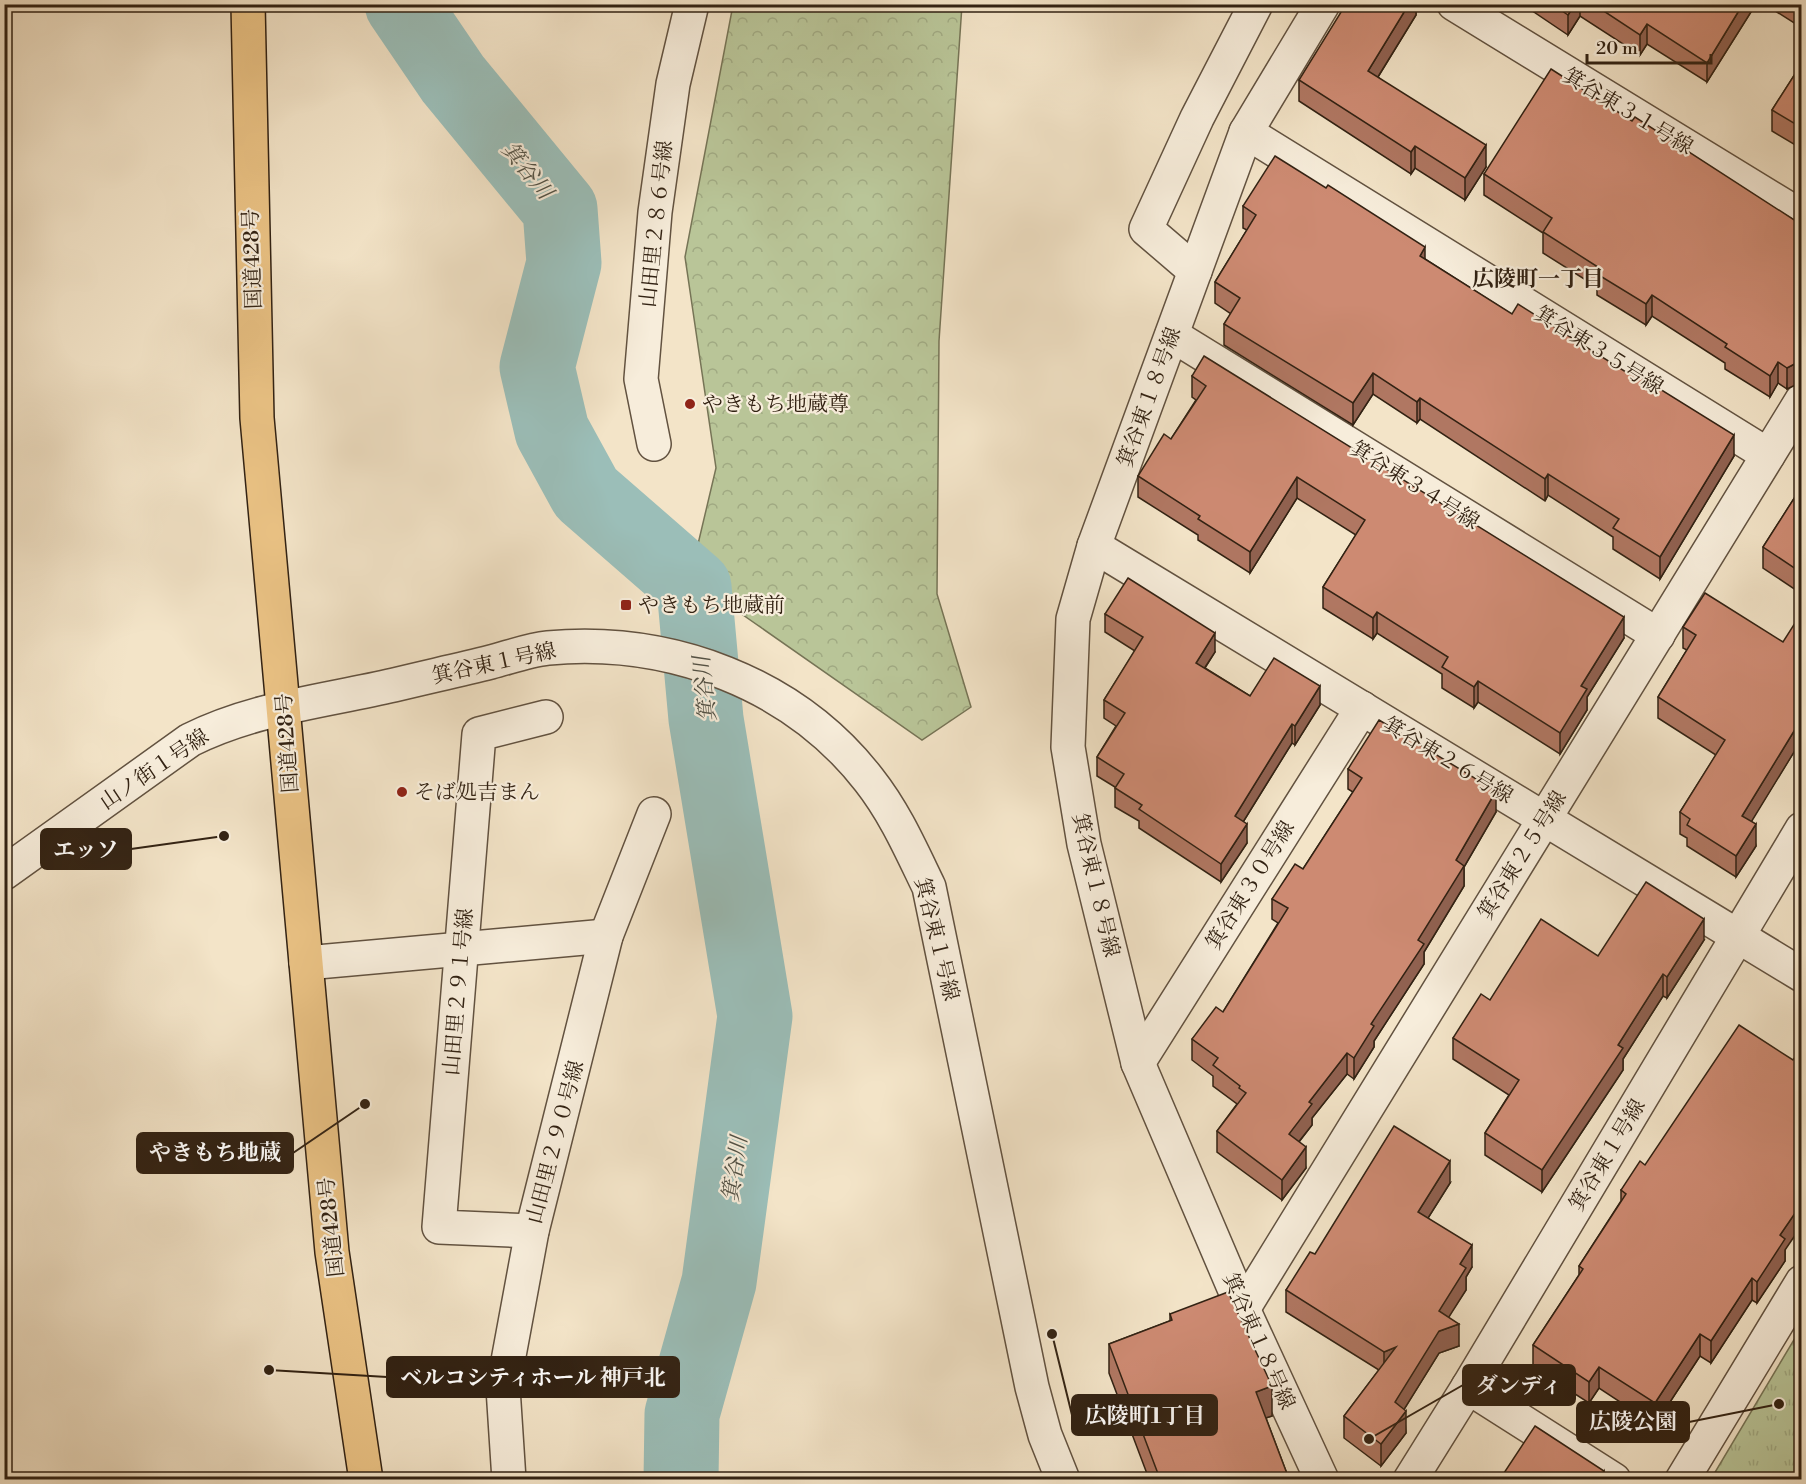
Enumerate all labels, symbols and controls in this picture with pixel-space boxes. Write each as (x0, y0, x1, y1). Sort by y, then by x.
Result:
scale bar (1587, 27, 1712, 65)
text: 20 m (1596, 37, 1638, 60)
street label: 箕谷東３１号線 (1558, 63, 1697, 161)
water label: 箕谷川 (496, 137, 559, 207)
street label: 山田里２８６号線 (635, 139, 679, 309)
street label: 国道428号 (238, 208, 268, 310)
district label: 広陵町一丁目 (1472, 266, 1604, 293)
street label: 箕谷東３５号線 (1529, 301, 1668, 401)
street label: 箕谷東１８号線 (1113, 324, 1187, 471)
place label: やきもち地蔵尊 (702, 392, 849, 418)
marker: やきもち地蔵尊 (683, 397, 697, 411)
street label: 箕谷東３４号線 (1345, 436, 1484, 536)
place label: やきもち地蔵前 (638, 593, 785, 619)
marker: やきもち地蔵前 (619, 598, 633, 612)
street label: 箕谷東１号線 (430, 638, 559, 690)
water label: 箕谷川 (688, 653, 722, 723)
street label: 国道428号 (272, 692, 304, 794)
street label: 箕谷東２６号線 (1378, 712, 1517, 810)
street label: 山ノ街１号線 (95, 724, 214, 816)
place label: そば処吉まん (414, 780, 540, 806)
marker: そば処吉まん (395, 785, 409, 799)
street label: 箕谷東２５号線 (1473, 786, 1573, 925)
street label: 箕谷東１８号線 (1066, 811, 1124, 960)
street label: 箕谷東３０号線 (1201, 816, 1301, 955)
callout: エッソ (41, 829, 131, 869)
text: エッソ (53, 837, 119, 864)
street label: 箕谷東１号線 (908, 875, 964, 1004)
street label: 山田里２９１号線 (439, 907, 479, 1077)
street label: 山田里２９０号線 (522, 1058, 590, 1227)
street label: 箕谷東１号線 (1564, 1095, 1651, 1216)
callout: やきもち地蔵 (137, 1133, 293, 1173)
water label: 箕谷川 (718, 1133, 754, 1204)
text: やきもち地蔵 (149, 1140, 281, 1167)
street label: 国道428号 (314, 1176, 350, 1278)
street label: 箕谷東１８号線 (1216, 1269, 1300, 1414)
callout: ベルコシティホール 神戸北 (387, 1357, 679, 1397)
text: ベルコシティホール 神戸北 (400, 1365, 666, 1392)
callout: ダンディ (1463, 1365, 1575, 1405)
text: ダンディ (1476, 1373, 1562, 1400)
callout: 広陵町1丁目 (1072, 1395, 1217, 1435)
callout: 広陵公園 (1577, 1402, 1689, 1442)
text: 広陵町1丁目 (1085, 1403, 1205, 1430)
text: 広陵公園 (1589, 1409, 1677, 1436)

